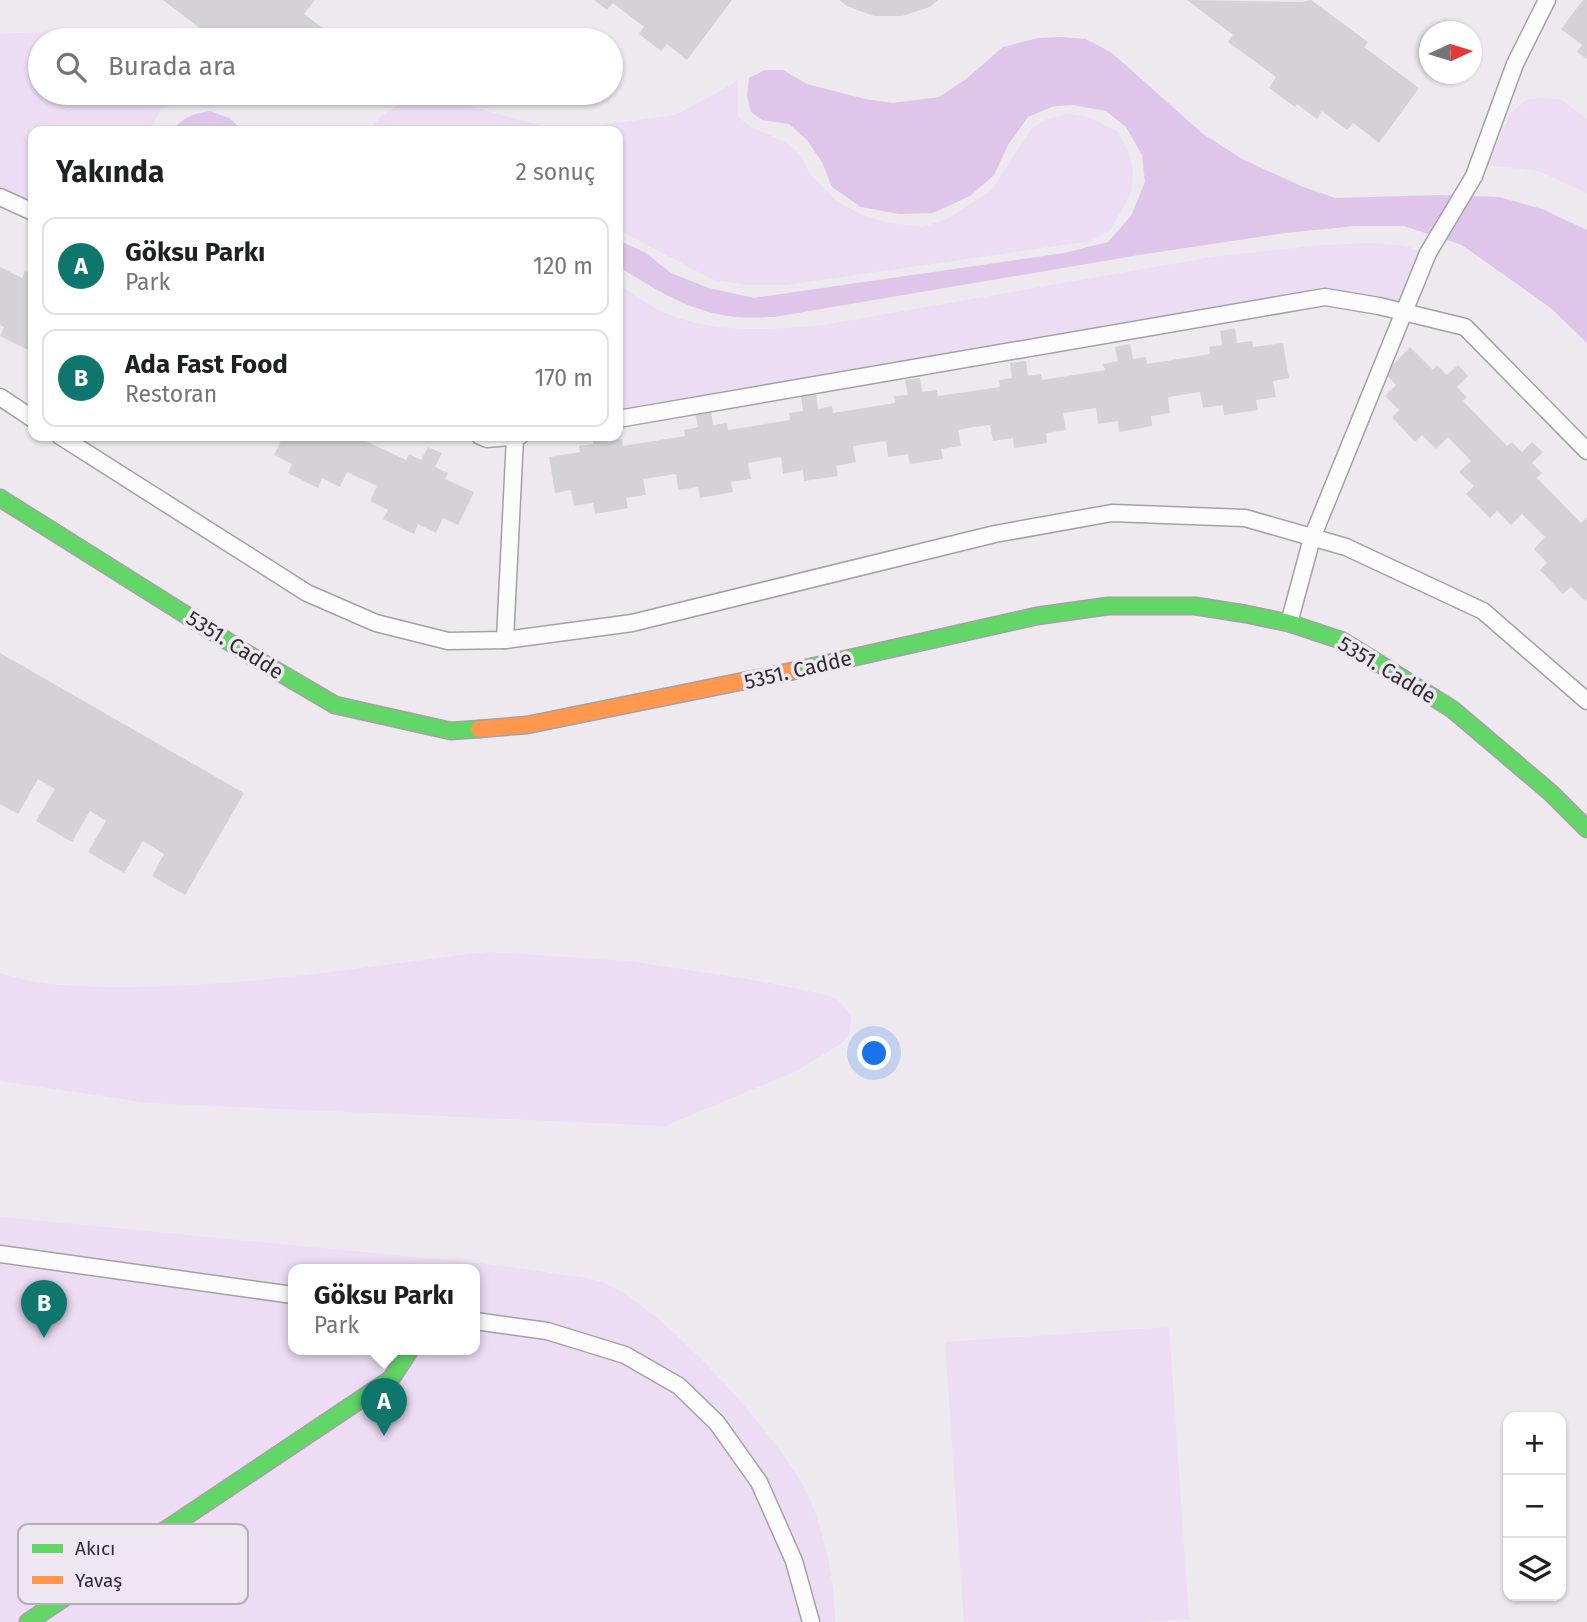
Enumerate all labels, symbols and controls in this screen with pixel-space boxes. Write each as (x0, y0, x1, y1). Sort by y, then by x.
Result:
north arrow (1419, 21, 1482, 84)
search box (28, 28, 623, 105)
icon: search (52, 48, 90, 86)
text: Burada ara (108, 51, 236, 82)
text: Yakında (56, 154, 164, 190)
text: 2 sonuç (515, 158, 595, 186)
text: Göksu Parkı (125, 237, 265, 268)
text: A (74, 252, 88, 280)
text: 120 m (533, 252, 593, 280)
text: Park (125, 268, 170, 296)
text: Ada Fast Food (125, 349, 288, 380)
text: B (74, 364, 88, 392)
text: 170 m (534, 364, 593, 392)
text: Restoran (125, 380, 217, 408)
street label: 5351. Cadde (182, 605, 288, 685)
street label: 5351. Cadde (1333, 631, 1441, 709)
street label: 5351. Cadde (742, 645, 854, 695)
your location (857, 1036, 891, 1070)
popup (288, 1264, 480, 1355)
pin: B (21, 1280, 67, 1338)
text: Göksu Parkı (314, 1280, 454, 1311)
text: Park (314, 1311, 359, 1339)
pin: A (361, 1378, 407, 1436)
map controls (1503, 1412, 1566, 1601)
button: + (1503, 1412, 1566, 1475)
button: − (1503, 1475, 1566, 1538)
legend (18, 1524, 248, 1604)
text: Akıcı (75, 1537, 115, 1560)
button: layers (1503, 1538, 1566, 1601)
text: Yavaş (75, 1569, 122, 1592)

